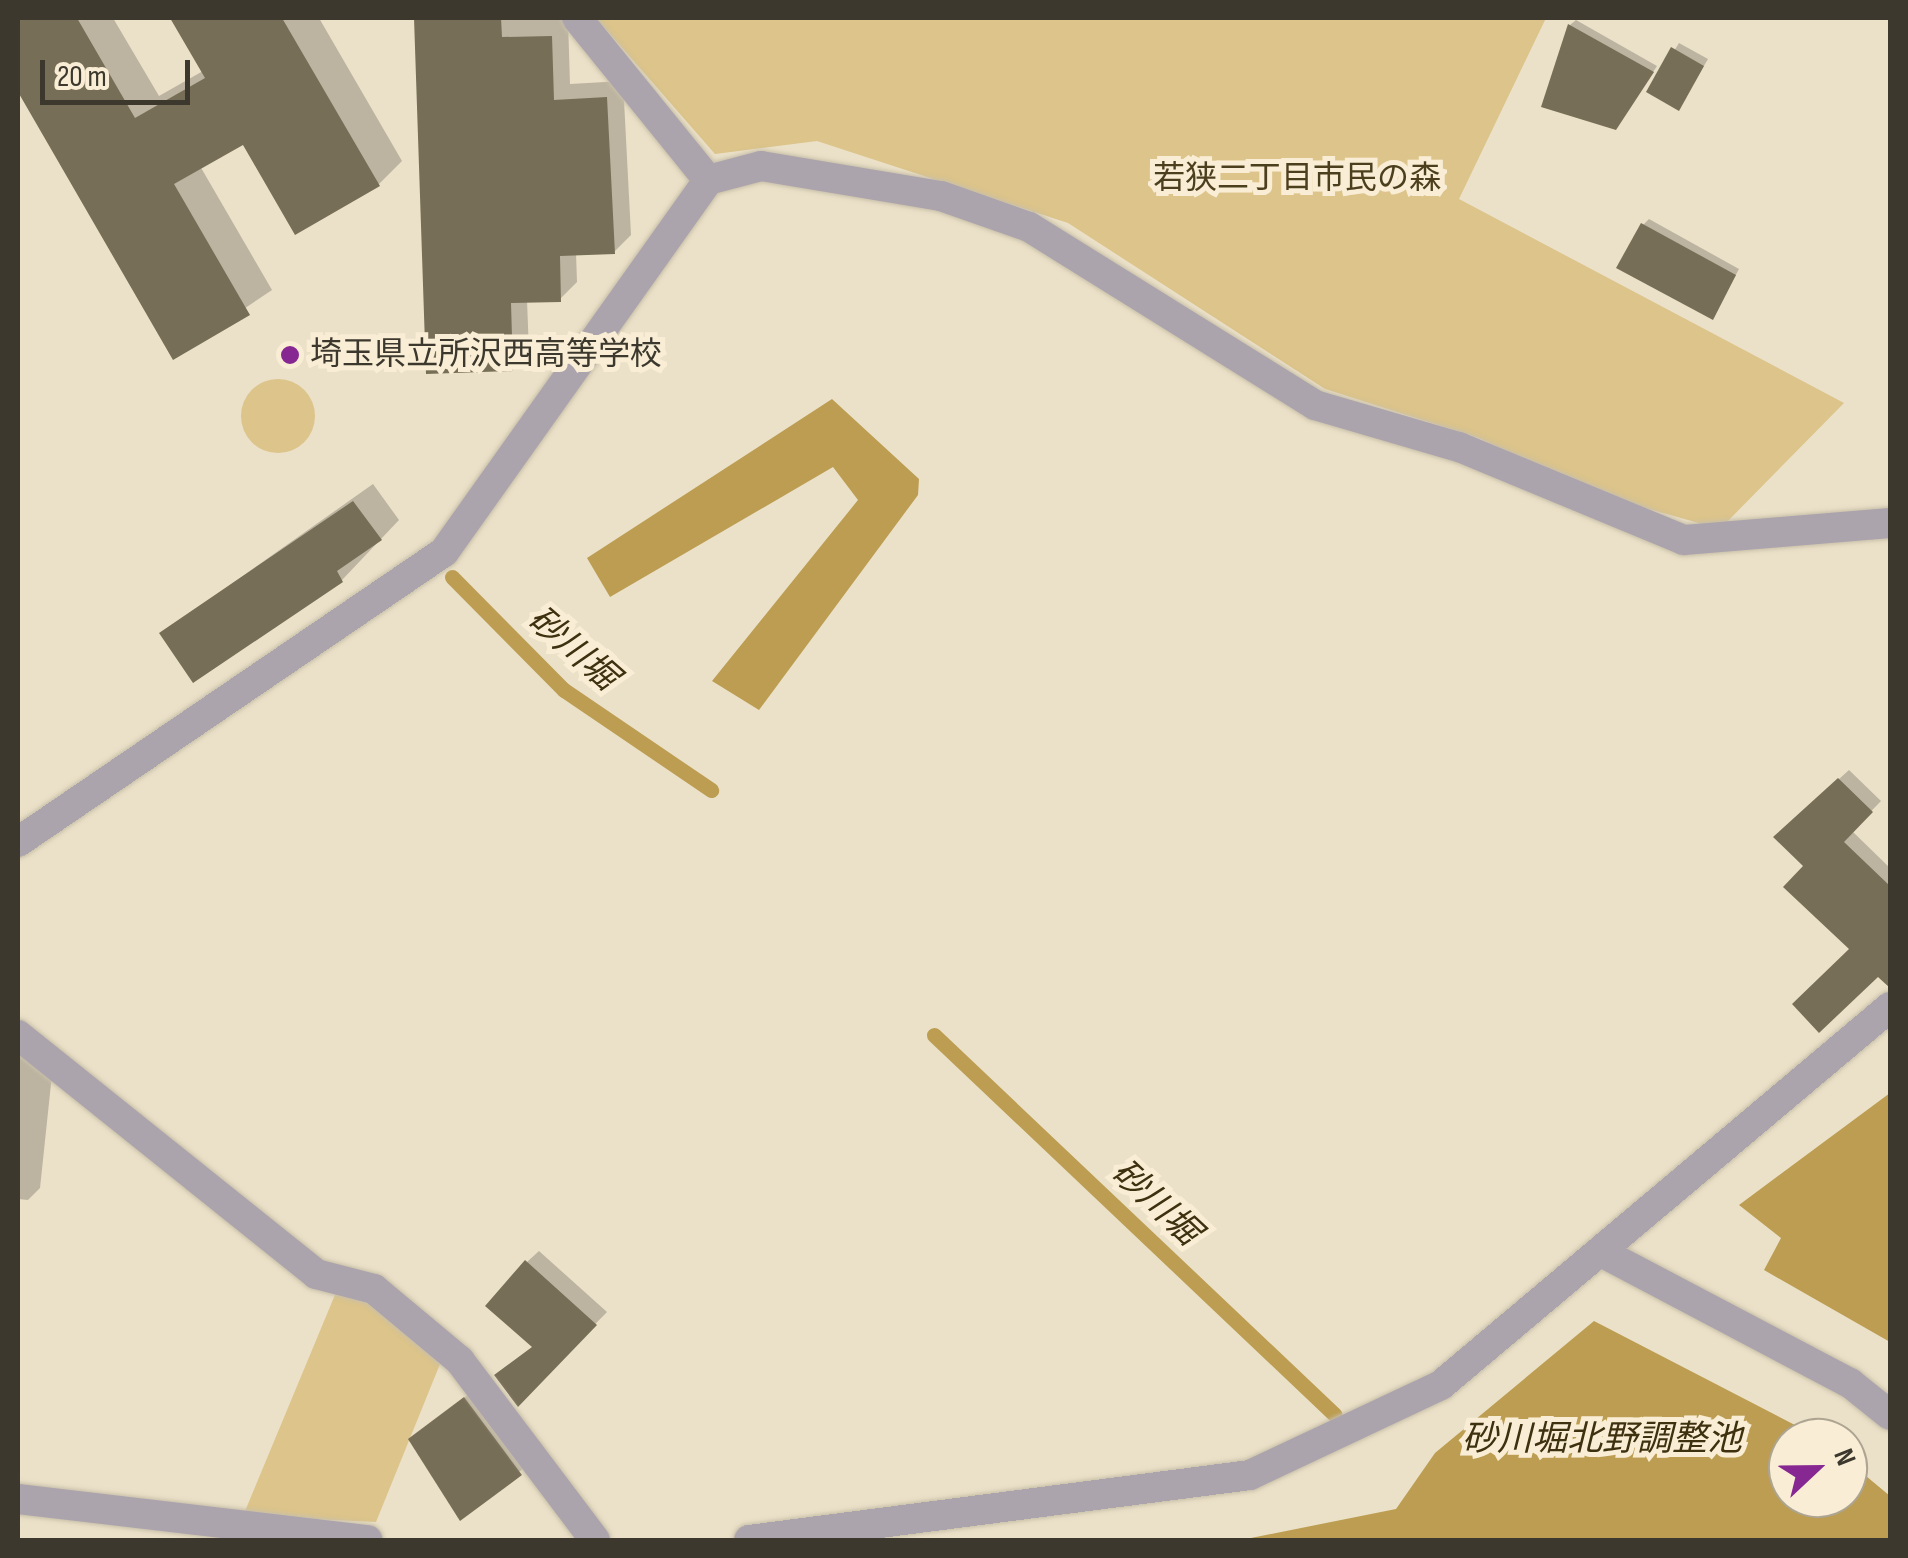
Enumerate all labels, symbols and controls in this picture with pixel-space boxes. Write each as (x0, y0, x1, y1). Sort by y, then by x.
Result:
scale bar (45, 40, 195, 102)
text: 20 m (57, 59, 107, 95)
park label: 若狭二丁目市民の森 (1153, 160, 1441, 198)
place label: 埼玉県立所沢西高等学校 (310, 336, 662, 374)
marker: 埼玉県立所沢西高等学校 (279, 344, 301, 366)
water label: 砂川堀 (519, 599, 625, 699)
water label: 砂川堀 (1102, 1152, 1208, 1254)
north arrow (1768, 1418, 1868, 1518)
water label: 砂川堀北野調整池 (1462, 1419, 1742, 1461)
text: N (1826, 1444, 1863, 1470)

